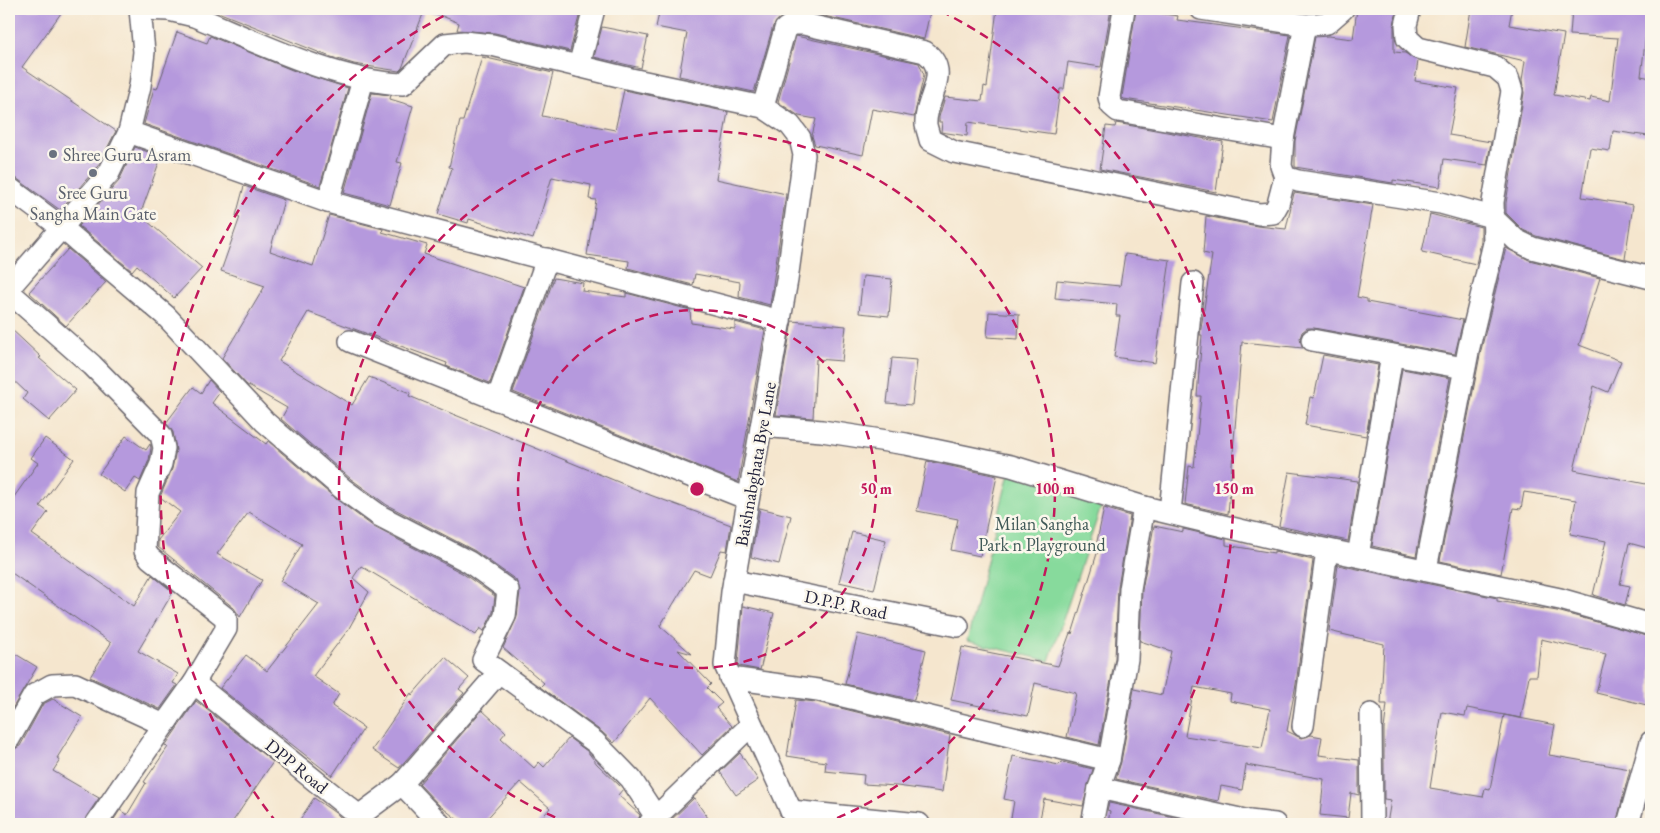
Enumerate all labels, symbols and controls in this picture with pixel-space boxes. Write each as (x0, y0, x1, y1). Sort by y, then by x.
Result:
place label: Shree Guru Asram (63, 143, 191, 166)
marker: Shree Guru Asram (47, 148, 59, 160)
marker: Sree Guru Sangha Main Gate (87, 167, 99, 179)
place label: Sree Guru Sangha Main Gate (30, 181, 156, 225)
street label: Baishnabghata Bye Lane (729, 380, 781, 548)
text: 50 m (860, 479, 892, 498)
text: 100 m (1035, 479, 1075, 498)
text: 150 m (1214, 479, 1254, 498)
centre of rings (688, 480, 706, 498)
park label: Milan Sangha Park n Playground (978, 512, 1107, 556)
street label: D.P.P. Road (803, 584, 890, 624)
street label: DPP Road (261, 734, 334, 799)

